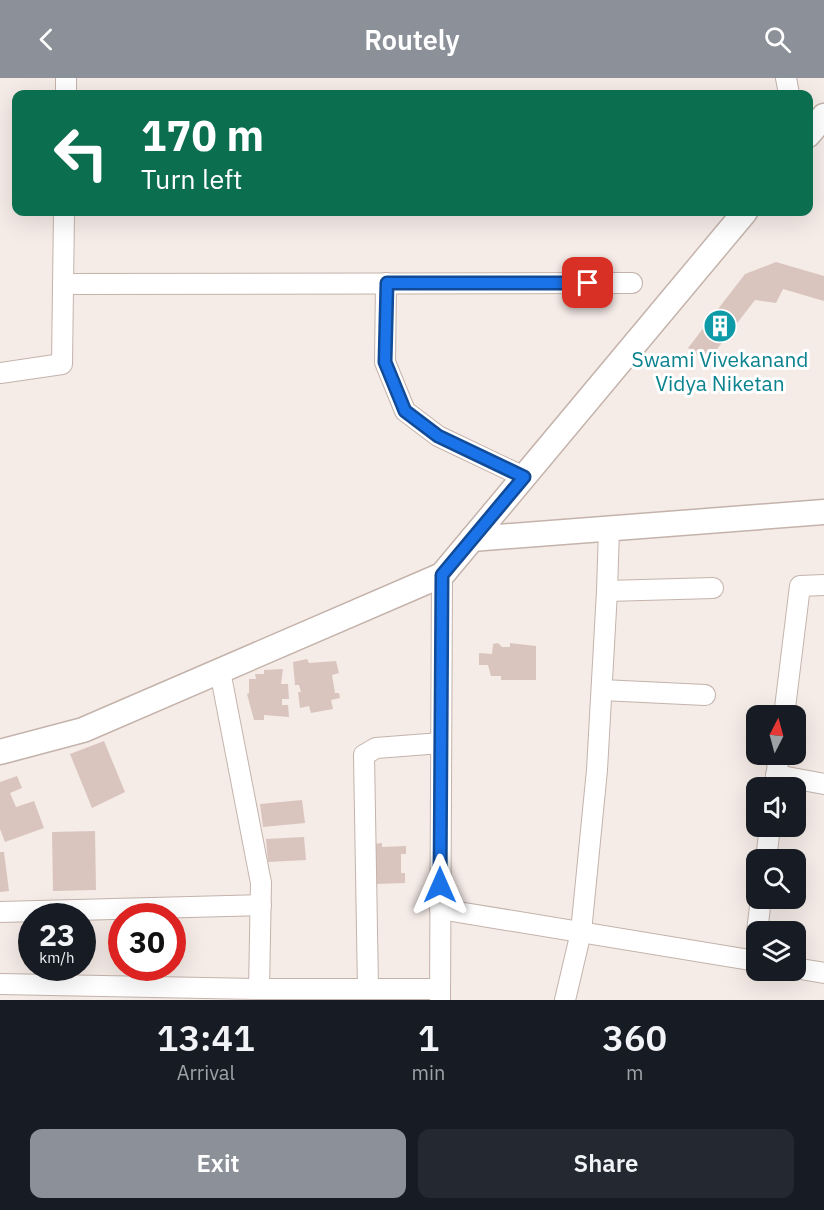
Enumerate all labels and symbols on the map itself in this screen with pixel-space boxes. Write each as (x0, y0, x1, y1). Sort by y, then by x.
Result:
pin (562, 257, 613, 308)
building icon: Swami Vivekanand Vidya Niketan (702, 308, 738, 344)
place label: Swami Vivekanand Vidya Niketan (631, 345, 809, 397)
north arrow (746, 705, 806, 765)
position arrow (408, 853, 472, 917)
speed limit sign: 30 (108, 903, 186, 981)

